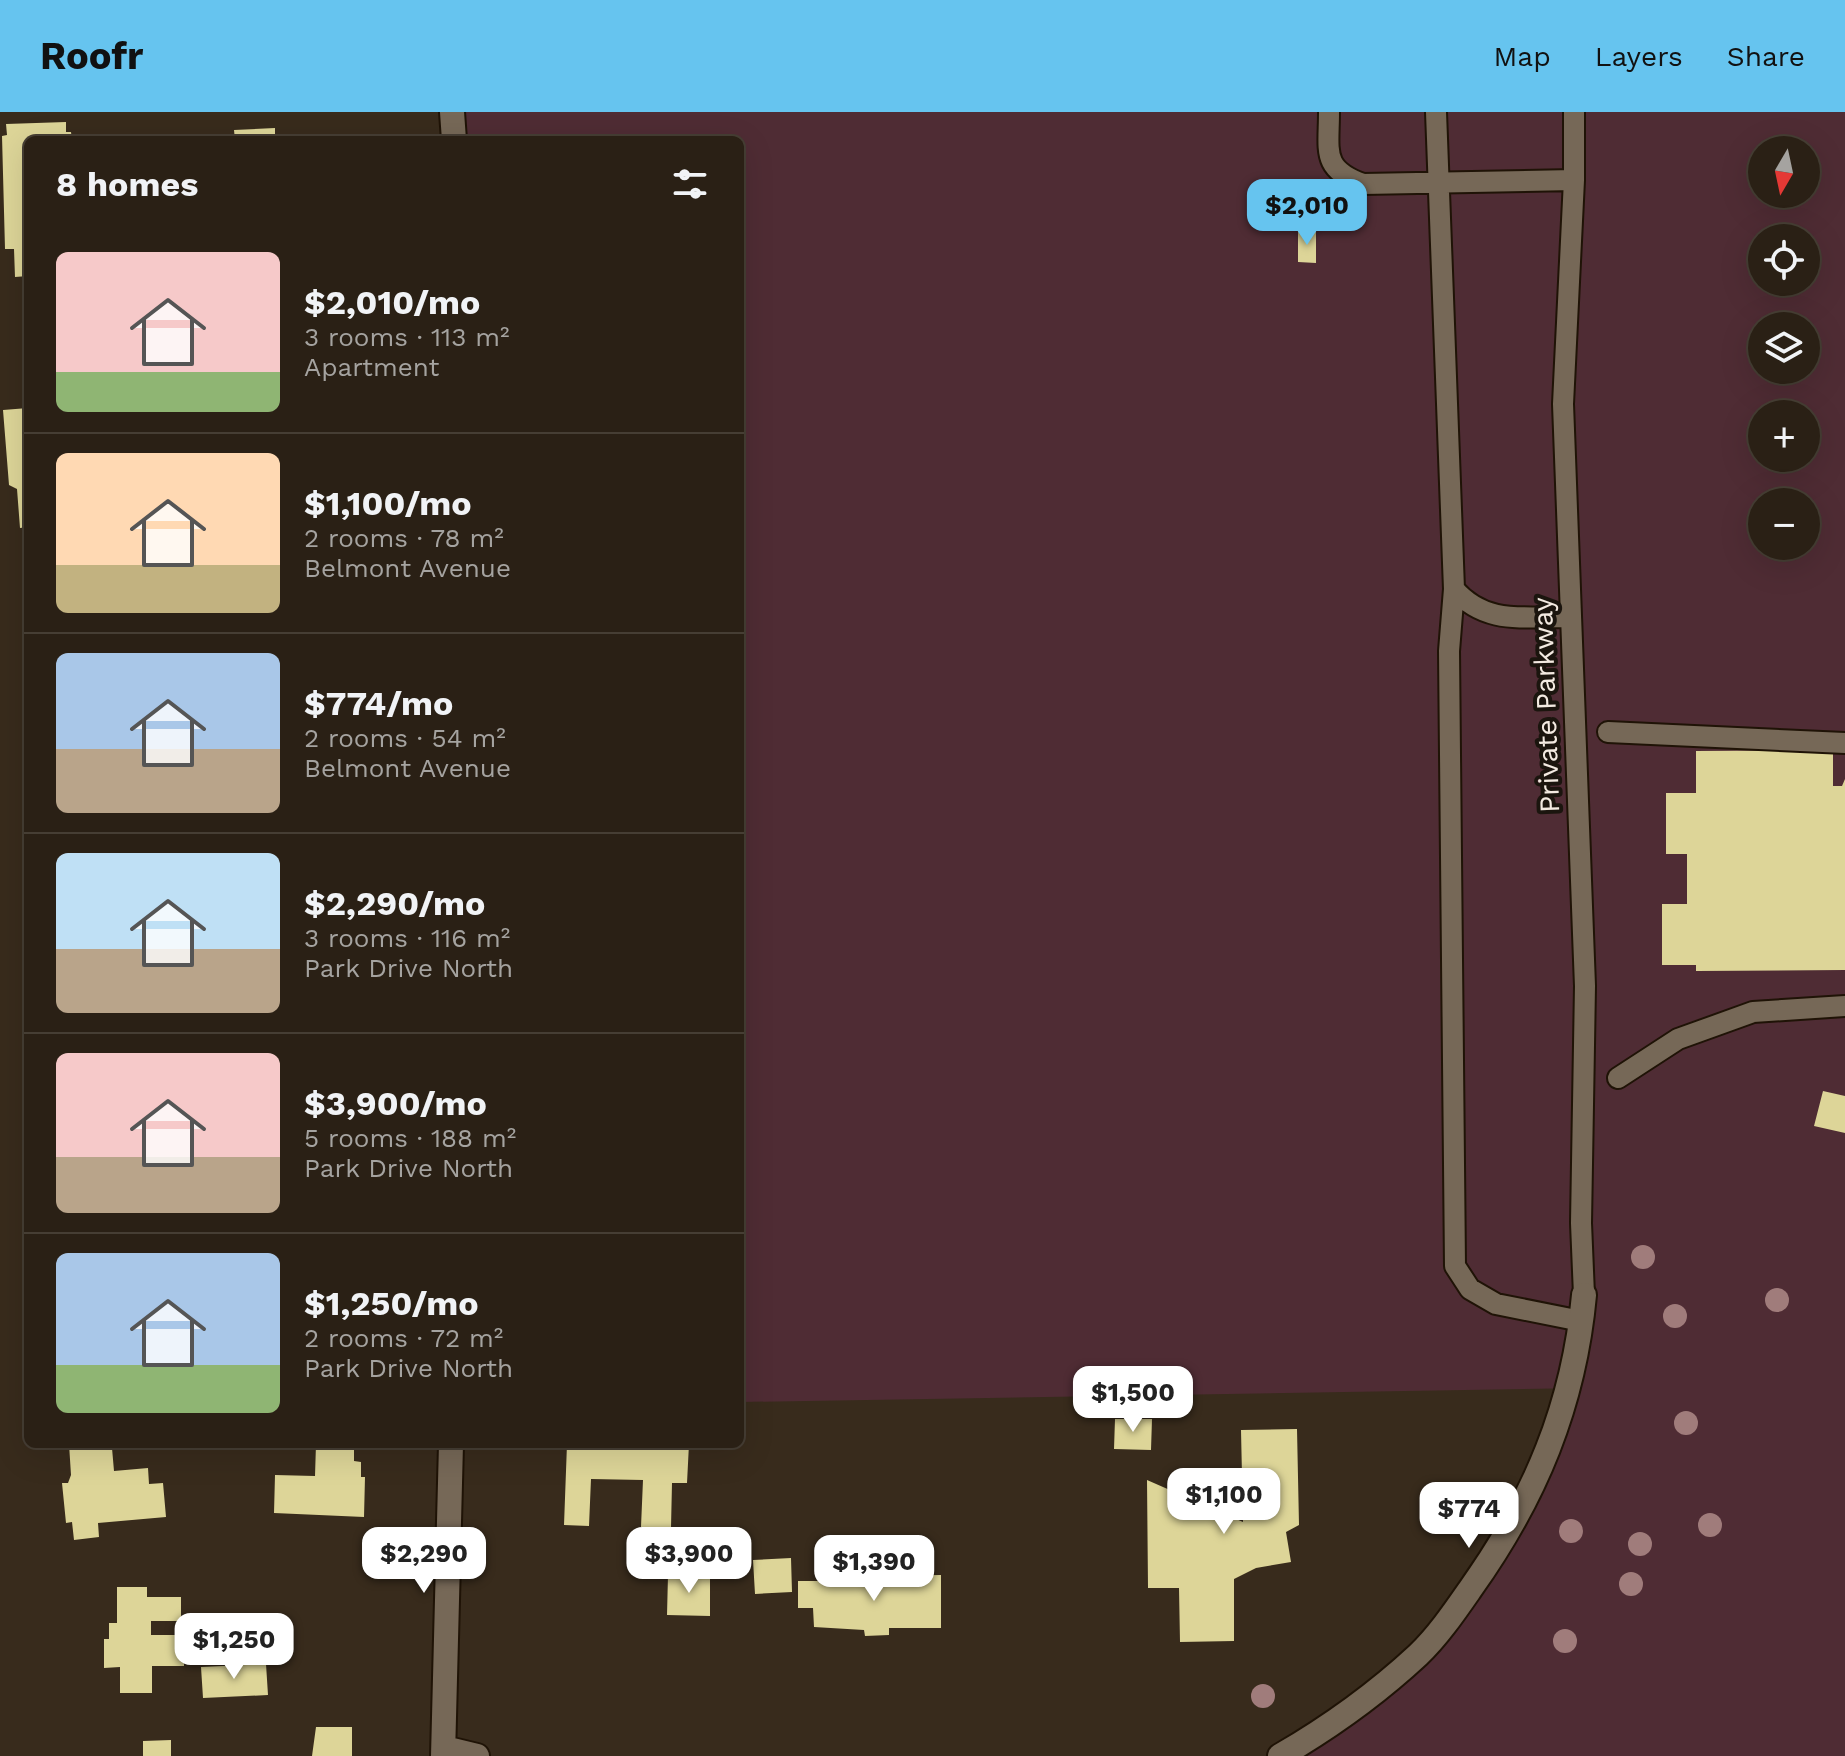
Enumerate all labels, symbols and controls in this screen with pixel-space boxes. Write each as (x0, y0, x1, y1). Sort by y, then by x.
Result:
text: Roofr (40, 34, 143, 78)
text: Map (1494, 40, 1551, 73)
text: Layers (1595, 40, 1683, 73)
text: Share (1727, 40, 1805, 73)
north arrow (1748, 136, 1820, 208)
map controls (1748, 136, 1820, 560)
icon: filters (668, 162, 712, 206)
text: 8 homes (56, 164, 198, 204)
pin: $2,010 (1242, 179, 1372, 247)
text: $2,010 (1265, 190, 1349, 220)
button: locate (1748, 224, 1820, 296)
text: $2,010/mo (304, 282, 480, 322)
icon: home (120, 284, 216, 380)
button: layers (1748, 312, 1820, 384)
text: 3 rooms · 113 m² (304, 322, 510, 352)
text: Apartment (304, 352, 440, 382)
button: + (1748, 400, 1820, 472)
text: $1,100/mo (304, 483, 472, 523)
icon: home (120, 485, 216, 581)
button: − (1748, 488, 1820, 560)
text: 2 rooms · 78 m² (304, 523, 504, 553)
text: Belmont Avenue (304, 553, 511, 583)
street label: Private Parkway (1526, 596, 1566, 813)
text: $774/mo (304, 683, 453, 723)
icon: home (120, 685, 216, 781)
text: 2 rooms · 54 m² (304, 723, 506, 753)
text: Belmont Avenue (304, 753, 511, 783)
text: $2,290/mo (304, 883, 485, 923)
icon: home (120, 885, 216, 981)
text: 3 rooms · 116 m² (304, 923, 510, 953)
text: Park Drive North (304, 953, 513, 983)
text: $3,900/mo (304, 1083, 487, 1123)
icon: home (120, 1085, 216, 1181)
text: 5 rooms · 188 m² (304, 1123, 516, 1153)
text: Park Drive North (304, 1153, 513, 1183)
text: $1,250/mo (304, 1283, 479, 1323)
icon: home (120, 1285, 216, 1381)
text: 2 rooms · 72 m² (304, 1323, 503, 1353)
text: Park Drive North (304, 1353, 513, 1383)
pin: $1,500 (1068, 1366, 1198, 1434)
text: $1,500 (1091, 1377, 1175, 1407)
pin: $1,100 (1159, 1468, 1289, 1536)
text: $1,100 (1185, 1479, 1263, 1509)
pin: $774 (1422, 1482, 1516, 1550)
text: $774 (1438, 1493, 1500, 1523)
pin: $2,290 (359, 1527, 489, 1595)
pin: $3,900 (624, 1527, 754, 1595)
pin: $1,390 (809, 1535, 939, 1603)
text: $2,290 (380, 1538, 468, 1568)
text: $3,900 (644, 1538, 734, 1568)
text: $1,390 (832, 1546, 916, 1576)
pin: $1,250 (169, 1613, 299, 1681)
text: $1,250 (193, 1624, 275, 1654)

